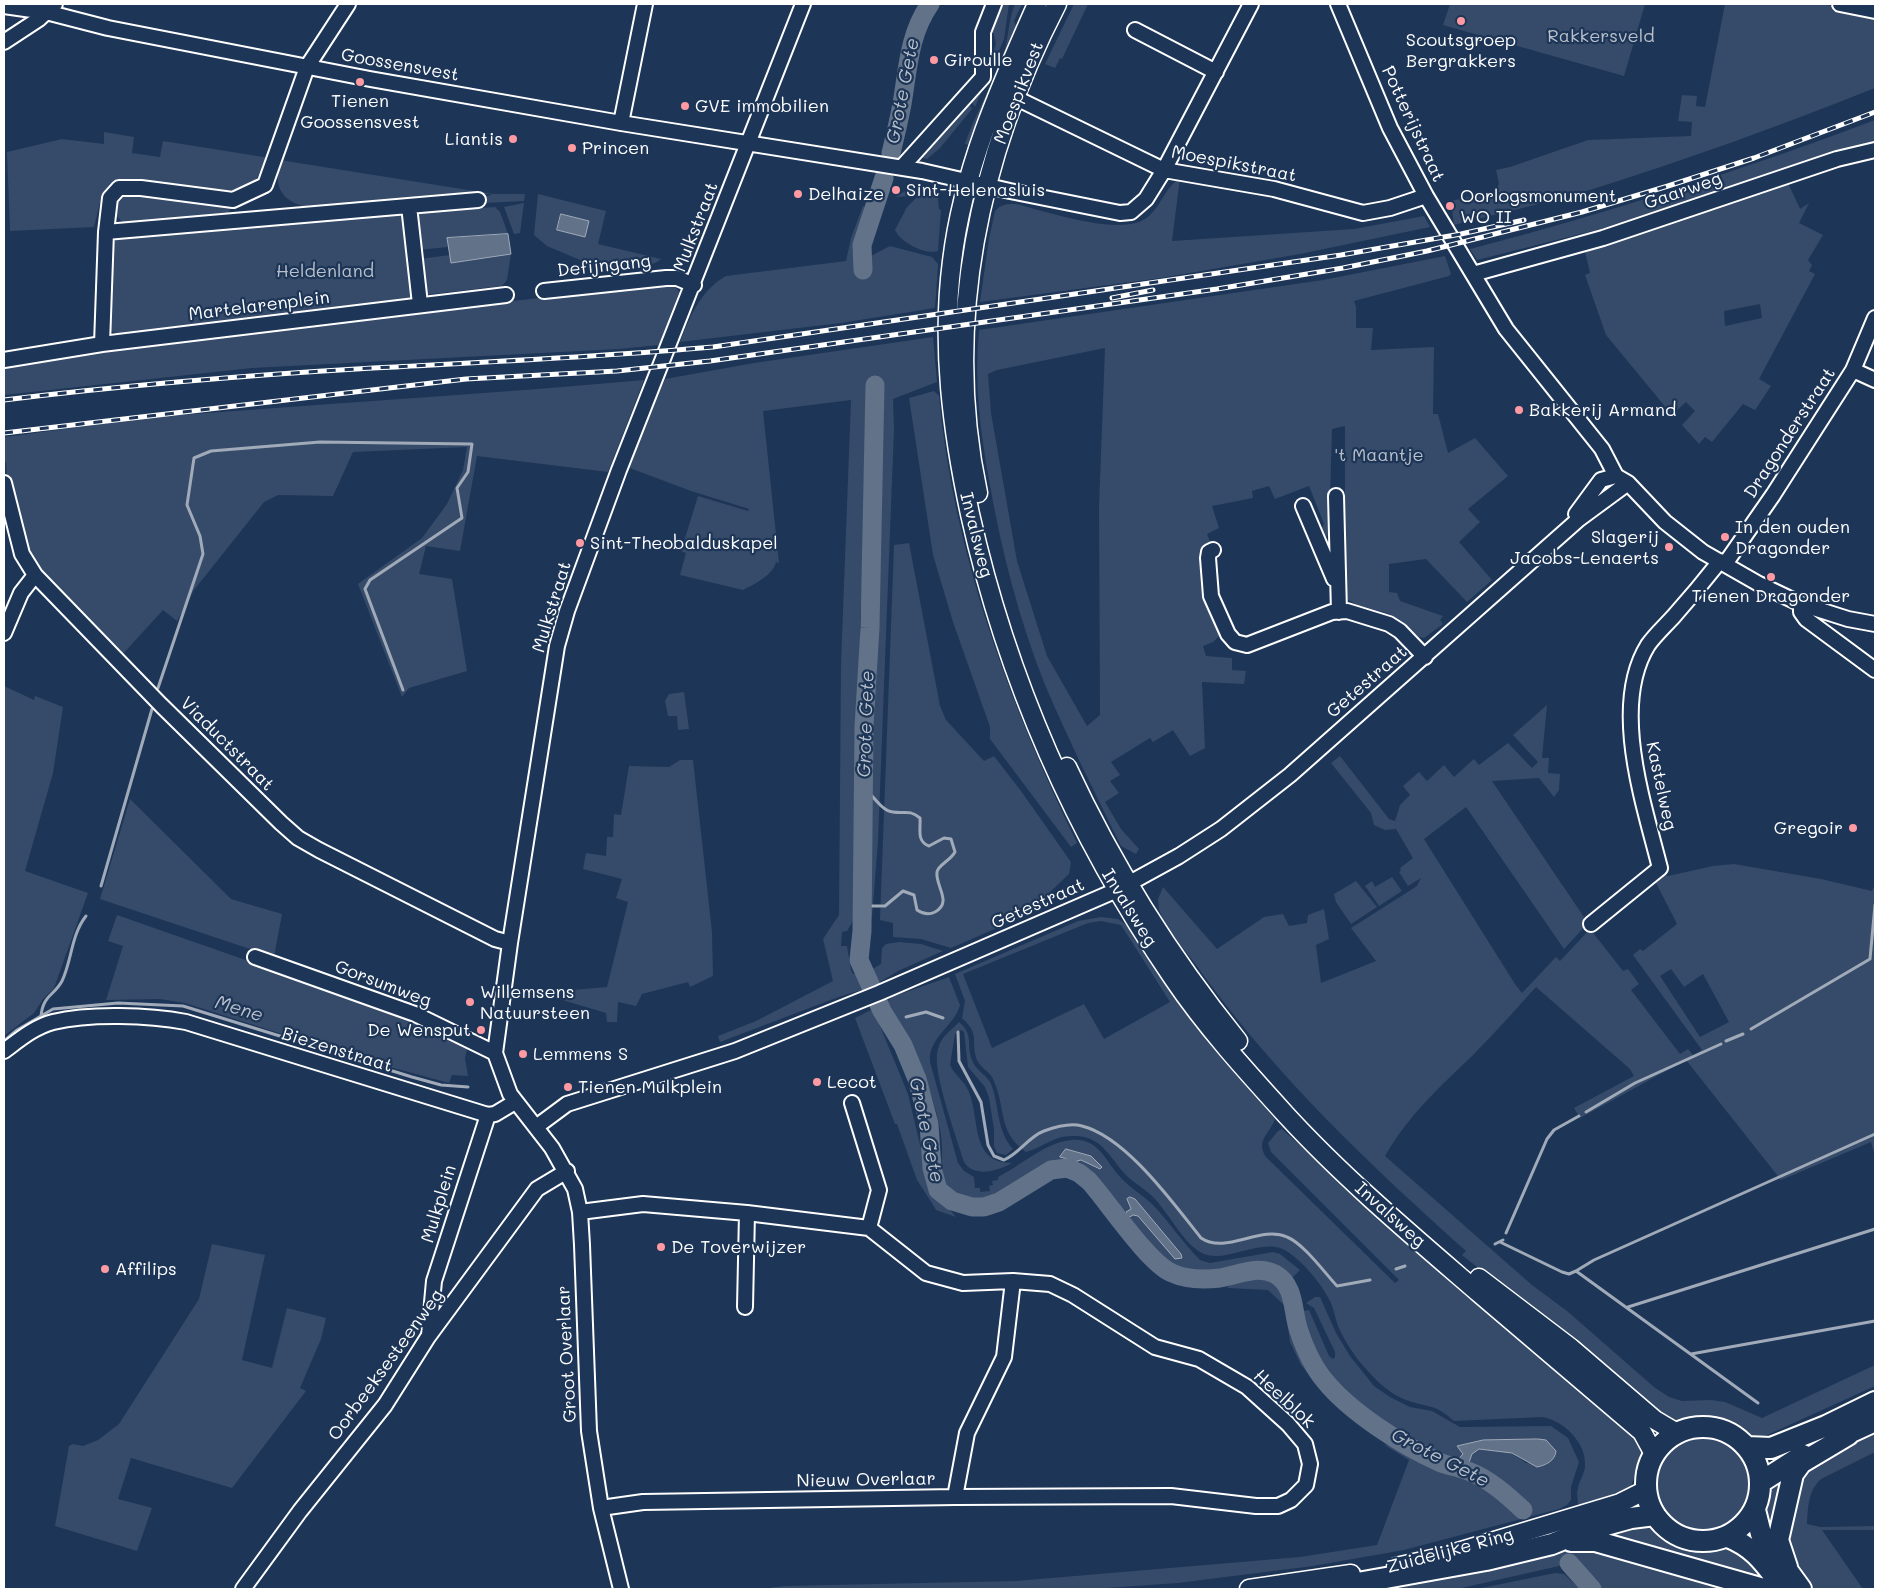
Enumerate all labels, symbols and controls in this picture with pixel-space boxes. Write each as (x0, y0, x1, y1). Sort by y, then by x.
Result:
marker: Scoutsgroep Bergrakkers (1455, 15, 1467, 27)
park label: Rakkersveld (1547, 25, 1655, 47)
place label: Scoutsgroep Bergrakkers (1406, 29, 1516, 72)
water label: Grote Gete (882, 36, 924, 146)
street label: Moespikvest (989, 39, 1049, 147)
street label: Goossensvest (339, 44, 461, 86)
place label: Giroulle (944, 49, 1013, 71)
marker: Giroulle (928, 54, 940, 66)
street label: Potterijstraat (1377, 63, 1449, 185)
marker: Tienen Goossensvest (354, 76, 366, 88)
place label: Tienen Goossensvest (300, 90, 420, 132)
place label: GVE immobilien (695, 95, 829, 117)
marker: GVE immobilien (679, 100, 691, 112)
place label: Liantis (445, 128, 503, 150)
marker: Liantis (507, 133, 519, 145)
place label: Princen (582, 137, 649, 159)
street label: Moespikstraat (1170, 141, 1298, 187)
marker: Princen (566, 142, 578, 154)
street label: Gaarweg (1641, 168, 1725, 214)
street label: Mulkstraat (669, 179, 723, 275)
place label: Sint-Helenasluis (906, 179, 1045, 201)
place label: Delhaize (808, 183, 884, 205)
marker: Sint-Helenasluis (890, 184, 902, 196)
place label: Oorlogsmonument WO II (1460, 185, 1617, 228)
marker: Delhaize (792, 188, 804, 200)
marker: Oorlogsmonument WO II (1444, 200, 1456, 212)
street label: Defijngang (556, 250, 652, 282)
park label: Heldenland (276, 260, 374, 282)
street label: Martelarenplein (187, 287, 331, 325)
street label: Dragonderstraat (1740, 364, 1840, 502)
place label: Bakkerij Armand (1529, 399, 1676, 421)
marker: Bakkerij Armand (1513, 404, 1525, 416)
park label: 't Maantje (1334, 444, 1424, 466)
street label: Invalsweg (955, 490, 997, 580)
place label: In den ouden Dragonder (1735, 516, 1850, 558)
place label: Slagerij Jacobs-Lenaerts (1510, 526, 1659, 568)
marker: In den ouden Dragonder (1719, 531, 1731, 543)
place label: Sint-Theobalduskapel (590, 532, 778, 554)
marker: Sint-Theobalduskapel (574, 537, 586, 549)
marker: Slagerij Jacobs-Lenaerts (1663, 541, 1675, 553)
street label: Mulkstraat (528, 559, 576, 655)
marker: Tienen Dragonder (1765, 571, 1777, 583)
place label: Tienen Dragonder (1692, 585, 1850, 607)
street label: Getestraat (1322, 641, 1412, 723)
water label: Grote Gete (853, 670, 879, 778)
street label: Viaductstraat (175, 692, 279, 796)
street label: Kastelweg (1641, 740, 1681, 832)
place label: Gregoir (1774, 817, 1843, 839)
marker: Gregoir (1847, 822, 1859, 834)
street label: Invalsweg (1097, 865, 1161, 951)
street label: Getestraat (988, 874, 1088, 934)
street label: Gorsumweg (332, 956, 434, 1012)
place label: Willemsens Natuursteen (480, 981, 590, 1024)
water label: Mene (212, 991, 266, 1027)
marker: Willemsens Natuursteen (464, 996, 476, 1008)
place label: De Wensput (367, 1019, 471, 1041)
street label: Biezenstraat (279, 1023, 395, 1077)
marker: De Wensput (475, 1024, 487, 1036)
place label: Lemmens S (533, 1043, 628, 1065)
marker: Lemmens S (517, 1048, 529, 1060)
place label: Lecot (827, 1071, 877, 1093)
water label: Grote Gete (904, 1075, 948, 1185)
place label: Tienen Mulkplein (578, 1076, 722, 1098)
marker: Lecot (811, 1076, 823, 1088)
marker: Tienen Mulkplein (562, 1081, 574, 1093)
street label: Mulkplein (417, 1162, 461, 1246)
street label: Invalsweg (1350, 1178, 1430, 1252)
place label: De Toverwijzer (671, 1236, 806, 1258)
marker: De Toverwijzer (655, 1241, 667, 1253)
place label: Affilips (115, 1258, 177, 1280)
marker: Affilips (99, 1263, 111, 1275)
street label: Oorbeeksesteenweg (324, 1285, 448, 1445)
street label: Groot Overlaar (553, 1285, 581, 1423)
street label: Heelblok (1249, 1365, 1319, 1433)
water label: Grote Gete (1387, 1424, 1493, 1492)
street label: Nieuw Overlaar (796, 1468, 936, 1492)
street label: Zuidelijke Ring (1384, 1524, 1516, 1578)

